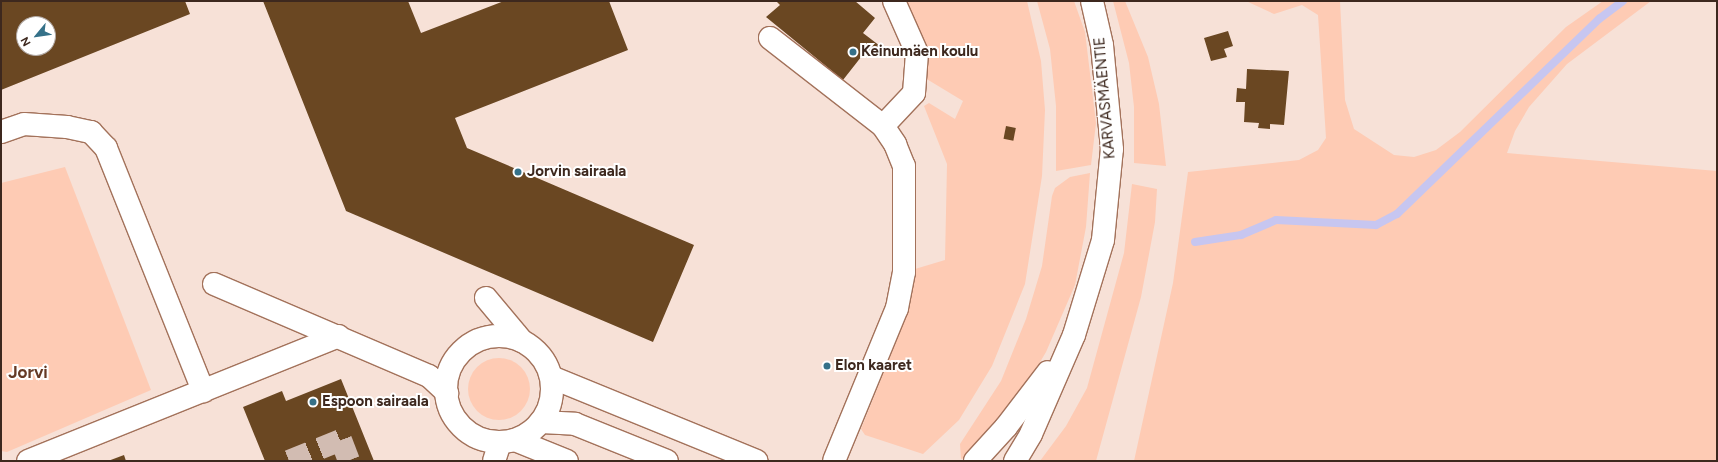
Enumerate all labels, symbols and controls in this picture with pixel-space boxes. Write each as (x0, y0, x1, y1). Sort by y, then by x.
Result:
north arrow (16, 16, 56, 56)
text: N (18, 35, 34, 48)
street label: KARVASMÄENTIE (1091, 36, 1119, 160)
place label: Keinumäen koulu (861, 43, 978, 61)
marker: Keinumäen koulu (848, 47, 858, 57)
place label: Jorvin sairaala (527, 163, 626, 181)
marker: Jorvin sairaala (512, 166, 524, 178)
place label: Elon kaaret (835, 357, 912, 375)
marker: Elon kaaret (822, 361, 832, 371)
district label: Jorvi (8, 363, 48, 383)
place label: Espoon sairaala (322, 393, 429, 411)
marker: Espoon sairaala (307, 396, 319, 408)

